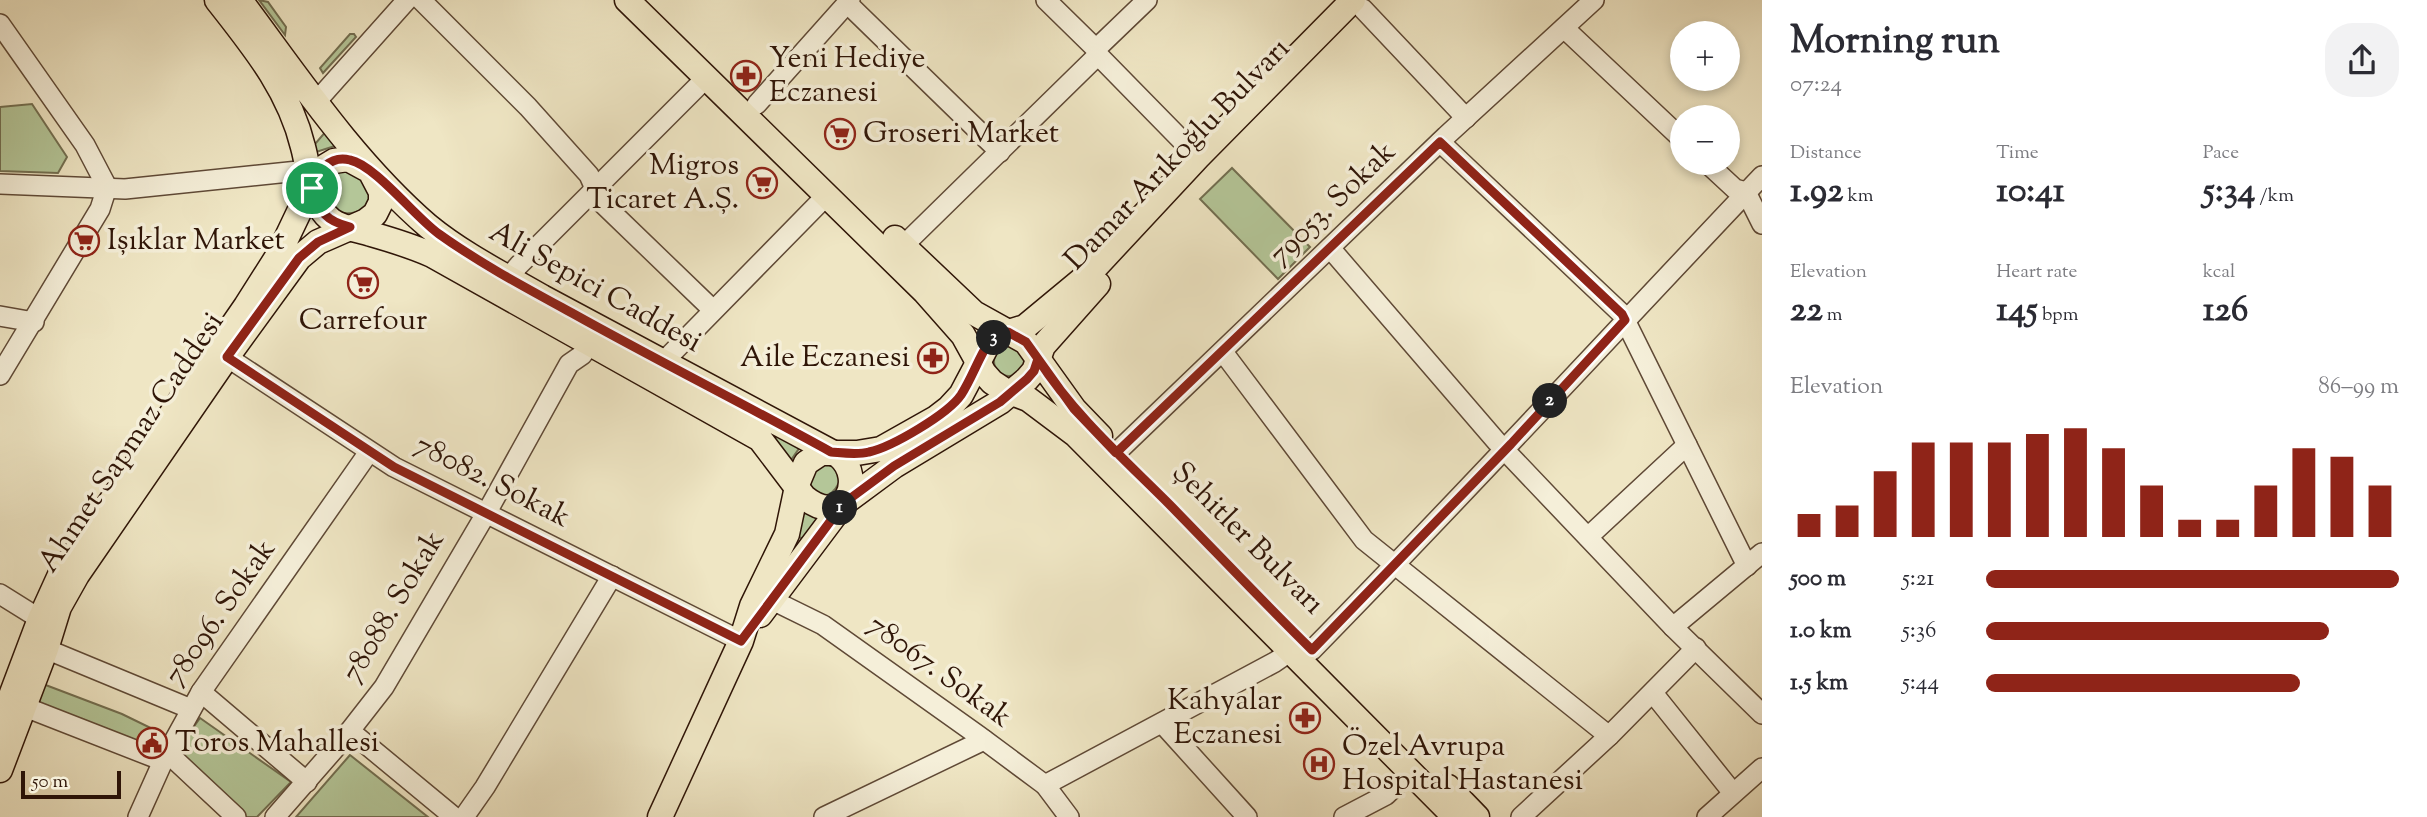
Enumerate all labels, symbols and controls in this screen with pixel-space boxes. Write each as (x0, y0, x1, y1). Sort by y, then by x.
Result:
text: Morning run (1790, 16, 2000, 70)
map controls (1670, 21, 1740, 175)
button: + (1670, 21, 1740, 91)
button: share (2325, 23, 2399, 97)
street label: Damar Arıkoğlu Bulvarı (1055, 29, 1301, 281)
place label: Yeni Hediye Eczanesi (769, 38, 925, 115)
pharmacy icon: Yeni Hediye Eczanesi (729, 59, 763, 93)
text: 07:24 (1790, 69, 1842, 102)
button: − (1670, 105, 1740, 175)
place label: Groseri Market (863, 113, 1059, 156)
supermarket icon: Groseri Market (823, 117, 857, 151)
street label: 79053. Sokak (1260, 132, 1406, 276)
text: Distance (1790, 140, 1862, 167)
text: Time (1996, 140, 2039, 167)
text: Pace (2203, 140, 2239, 167)
place label: Migros Ticaret A.Ş. (586, 145, 739, 222)
pin (282, 158, 342, 218)
supermarket icon: Migros Ticaret A.Ş. (745, 166, 779, 200)
text: 1.92 (1790, 167, 1843, 218)
text: 10:41 (1996, 167, 2065, 218)
text: 5:34 (2203, 167, 2256, 218)
icon: arrive (293, 169, 331, 207)
text: km (1843, 183, 1874, 210)
text: /km (2256, 183, 2294, 210)
street label: Ali Sepici Caddesi (481, 212, 709, 364)
place label: Işıklar Market (107, 220, 285, 263)
supermarket icon: Işıklar Market (67, 224, 101, 258)
text: Elevation (1790, 259, 1867, 286)
text: Heart rate (1996, 259, 2077, 286)
text: kcal (2203, 259, 2235, 286)
supermarket icon: Carrefour (346, 266, 380, 300)
text: 22 (1790, 286, 1823, 337)
text: 145 (1996, 286, 2038, 337)
text: 126 (2203, 286, 2248, 337)
place label: Carrefour (299, 300, 427, 343)
text: m (1823, 302, 1843, 329)
text: bpm (2038, 302, 2078, 329)
street label: Ahmet Sapmaz Caddesi (29, 304, 235, 582)
pin: 3 (976, 320, 1012, 356)
text: 3 (990, 324, 997, 351)
place label: Aile Eczanesi (740, 337, 910, 380)
pharmacy icon: Aile Eczanesi (916, 341, 950, 375)
text: Elevation (1790, 371, 1883, 404)
text: 86–99 m (2318, 371, 2399, 404)
pin: 2 (1532, 384, 1568, 418)
text: 2 (1545, 387, 1554, 414)
street label: 78082. Sokak (407, 424, 577, 540)
street label: Şehitler Bulvarı (1161, 453, 1333, 625)
pin: 1 (822, 490, 858, 526)
text: 1 (836, 494, 843, 521)
street label: 78088. Sokak (332, 523, 456, 691)
street label: 78096. Sokak (155, 531, 287, 695)
text: 500 m (1790, 563, 1846, 596)
text: 5:21 (1902, 563, 1934, 596)
street label: 78067. Sokak (858, 605, 1020, 739)
text: 1.0 km (1790, 615, 1852, 648)
text: 5:36 (1902, 615, 1936, 648)
text: 1.5 km (1790, 667, 1848, 700)
text: 5:44 (1902, 667, 1939, 700)
place label: Kahyalar Eczanesi (1167, 680, 1282, 757)
pharmacy icon: Kahyalar Eczanesi (1288, 701, 1322, 735)
place label: Toros Mahallesi (175, 722, 379, 765)
public building icon: Toros Mahallesi (135, 726, 169, 760)
place label: Özel Avrupa Hospital Hastanesi (1342, 726, 1583, 803)
hospital icon: Özel Avrupa Hospital Hastanesi (1302, 747, 1336, 781)
scale bar (21, 768, 121, 800)
text: 50 m (32, 769, 68, 796)

